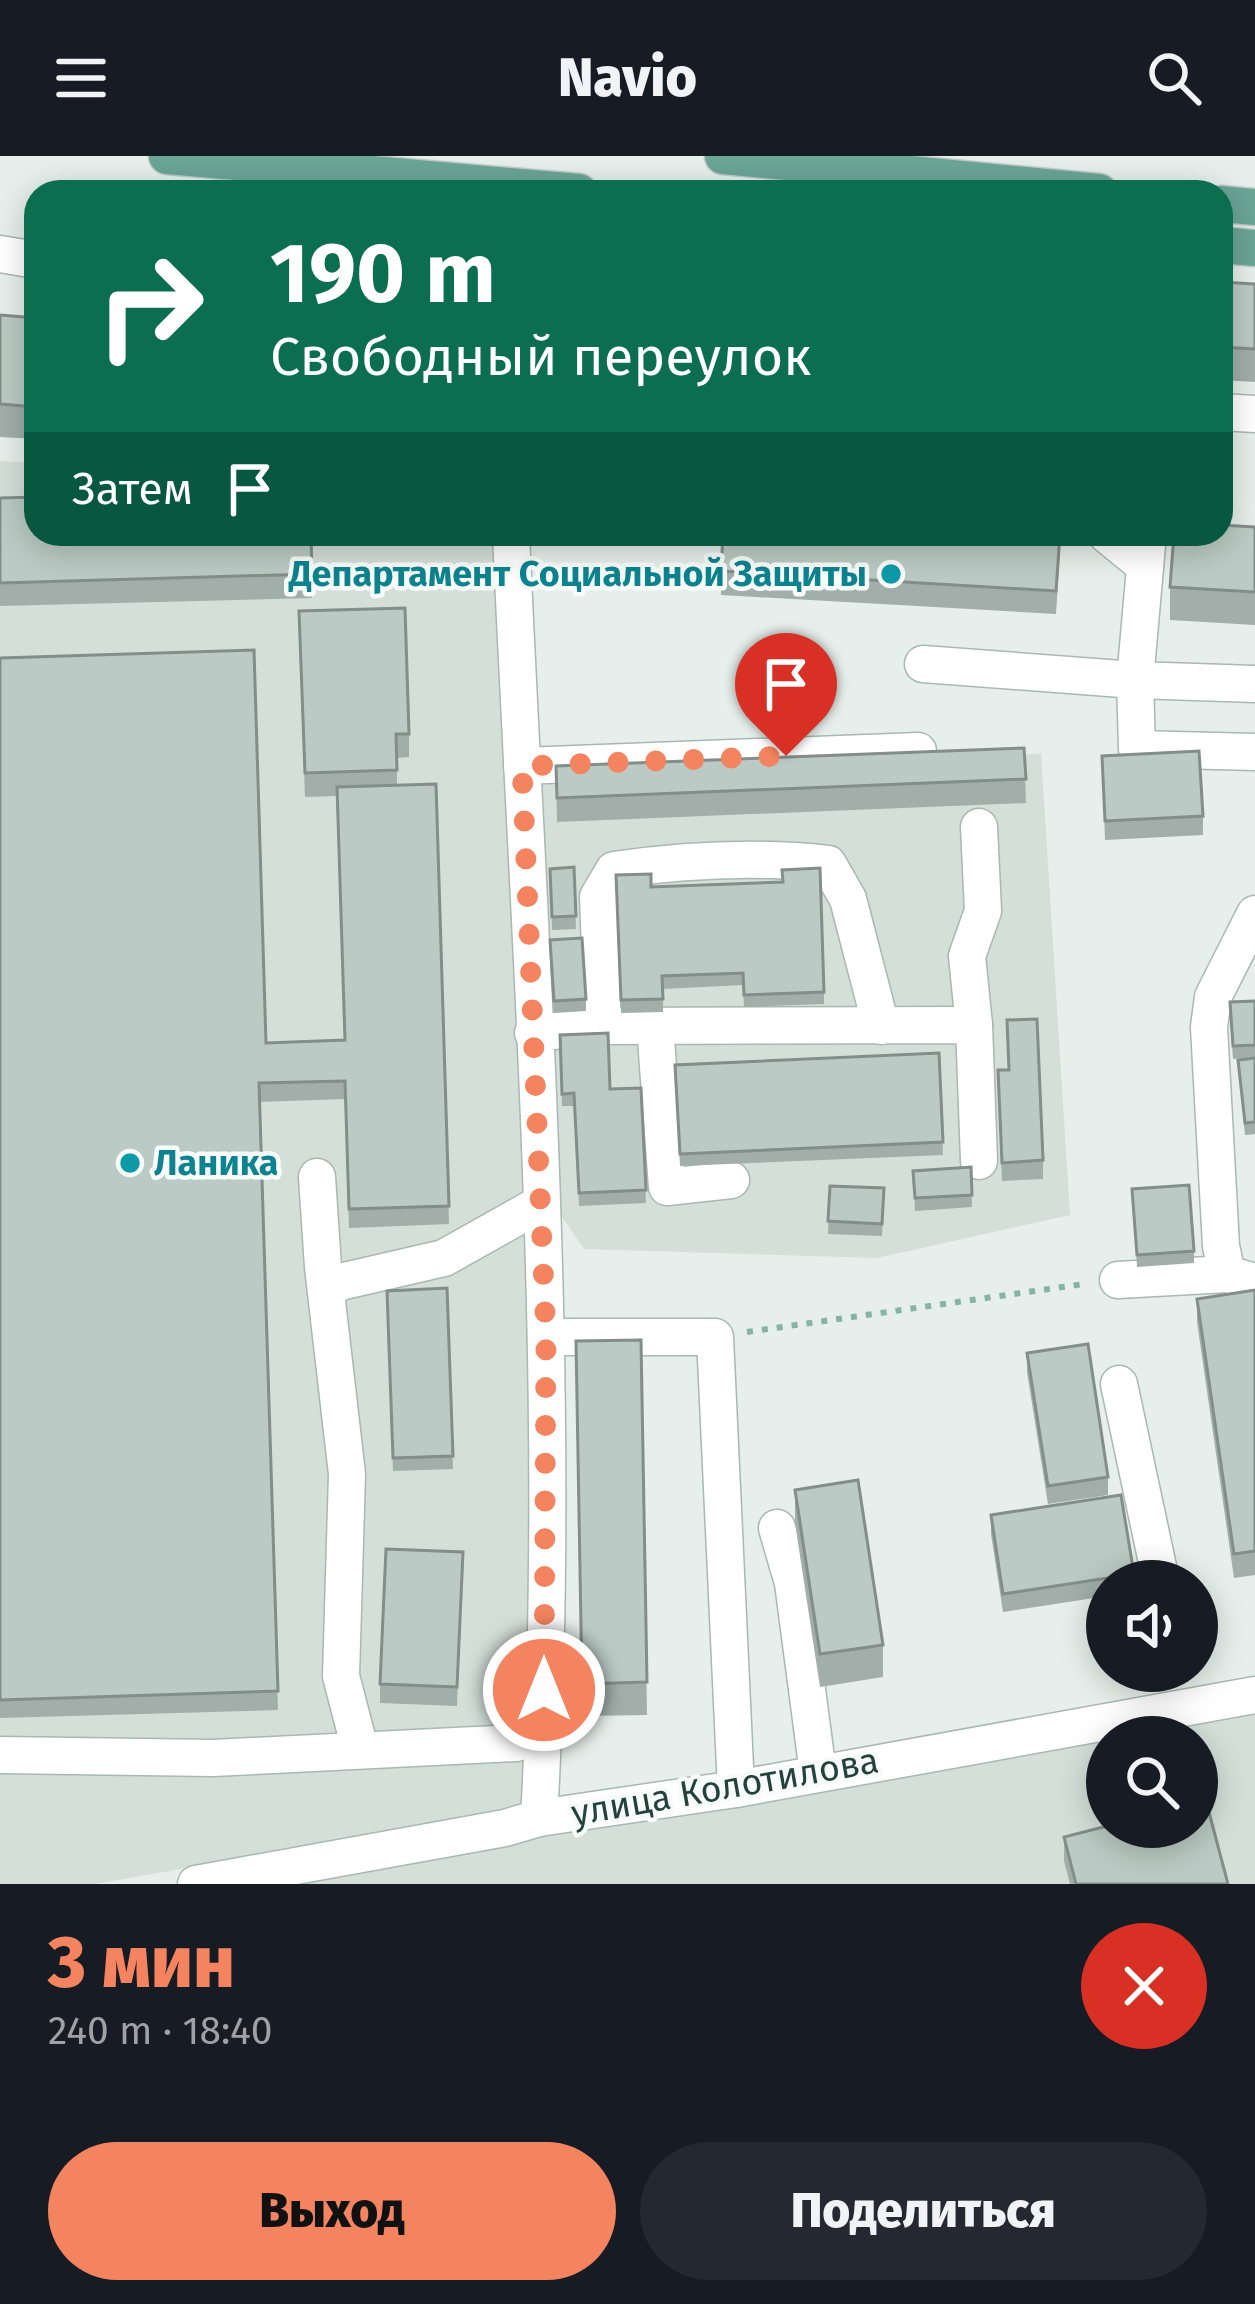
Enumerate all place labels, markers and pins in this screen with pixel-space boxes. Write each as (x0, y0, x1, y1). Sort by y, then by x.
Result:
place label: Департамент Социальной Защиты (288, 552, 867, 596)
marker: Департамент Социальной Защиты (878, 561, 904, 587)
pin (735, 633, 837, 756)
place label: Ланика (154, 1141, 279, 1185)
marker: Ланика (117, 1150, 143, 1176)

